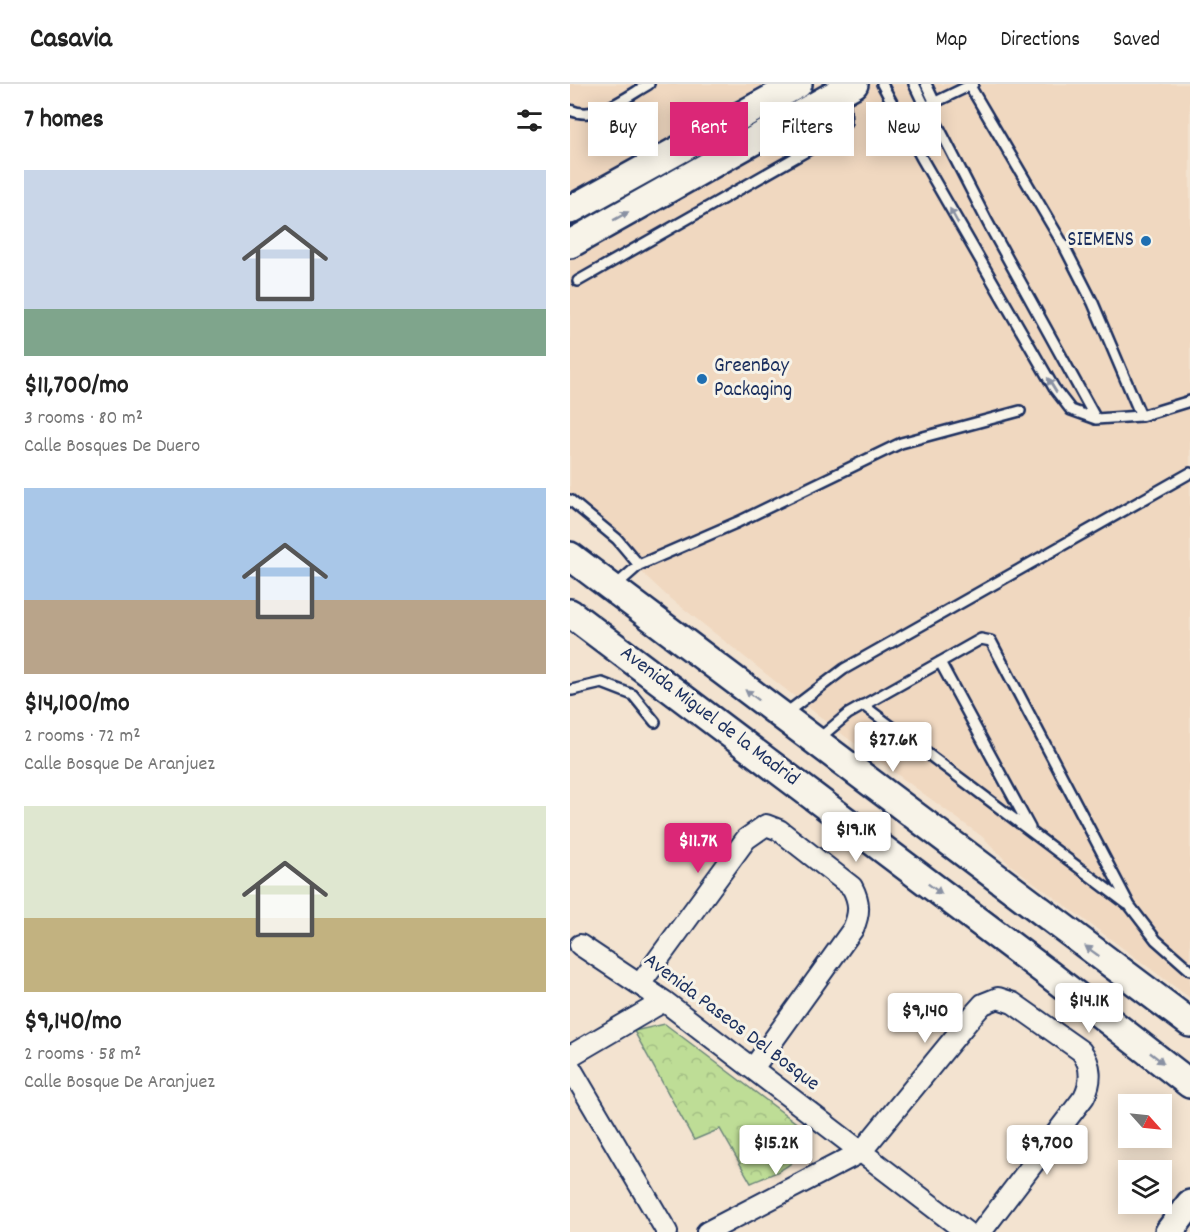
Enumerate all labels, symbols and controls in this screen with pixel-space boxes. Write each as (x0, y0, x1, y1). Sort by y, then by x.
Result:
text: Casavia (30, 21, 112, 61)
text: Map (936, 26, 967, 56)
text: Directions (1000, 26, 1080, 56)
text: Saved (1113, 26, 1160, 56)
text: 7 homes (24, 102, 104, 139)
chip: Buy (588, 102, 658, 156)
chip: Rent (670, 102, 748, 156)
chip: Filters (760, 102, 854, 156)
chip: New (866, 102, 941, 156)
icon: filters (513, 104, 546, 137)
one-way arrow (949, 207, 959, 224)
icon: home (231, 209, 339, 317)
one-way arrow (613, 210, 629, 221)
place label: SIEMENS (1067, 226, 1134, 256)
marker: SIEMENS (1139, 234, 1153, 248)
place label: GreenBay Packaging (714, 352, 792, 406)
text: $11,700/mo (24, 368, 129, 405)
marker: GreenBay Packaging (695, 372, 709, 386)
one-way arrow (1047, 377, 1058, 393)
text: 3 rooms · 80 m² (24, 405, 143, 433)
text: Calle Bosques De Duero (24, 433, 200, 461)
icon: home (231, 527, 339, 635)
street label: Avenida Miguel de la Madrid (613, 639, 805, 795)
text: $14,100/mo (24, 686, 129, 723)
one-way arrow (745, 689, 760, 701)
pin: $27.6K (844, 722, 942, 773)
text: 2 rooms · 72 m² (24, 723, 140, 751)
text: $27.6K (869, 727, 917, 755)
text: Calle Bosque De Aranjuez (24, 751, 215, 779)
pin: $19.1K (807, 812, 905, 863)
text: $19.1K (836, 817, 876, 845)
pin: $11.7K (649, 823, 747, 874)
text: $11.7K (678, 828, 718, 856)
icon: home (231, 845, 339, 953)
one-way arrow (928, 882, 943, 894)
one-way arrow (1085, 945, 1101, 957)
street label: Avenida Paseos Del Bosque (637, 947, 825, 1099)
pin: $14.1K (1040, 983, 1138, 1034)
text: $14.1K (1069, 988, 1109, 1016)
pin: $9,140 (876, 993, 974, 1044)
text: $9,140 (902, 998, 948, 1026)
text: $9,140/mo (24, 1004, 122, 1041)
text: 2 rooms · 58 m² (24, 1041, 141, 1069)
one-way arrow (1149, 1052, 1164, 1064)
text: Calle Bosque De Aranjuez (24, 1069, 215, 1097)
north arrow (1118, 1094, 1172, 1148)
map controls (1118, 1094, 1172, 1214)
pin: $15.2K (727, 1125, 825, 1176)
pin: $9,700 (998, 1125, 1096, 1176)
text: $15.2K (753, 1130, 799, 1158)
text: $9,700 (1021, 1130, 1073, 1158)
button: layers (1118, 1160, 1172, 1214)

